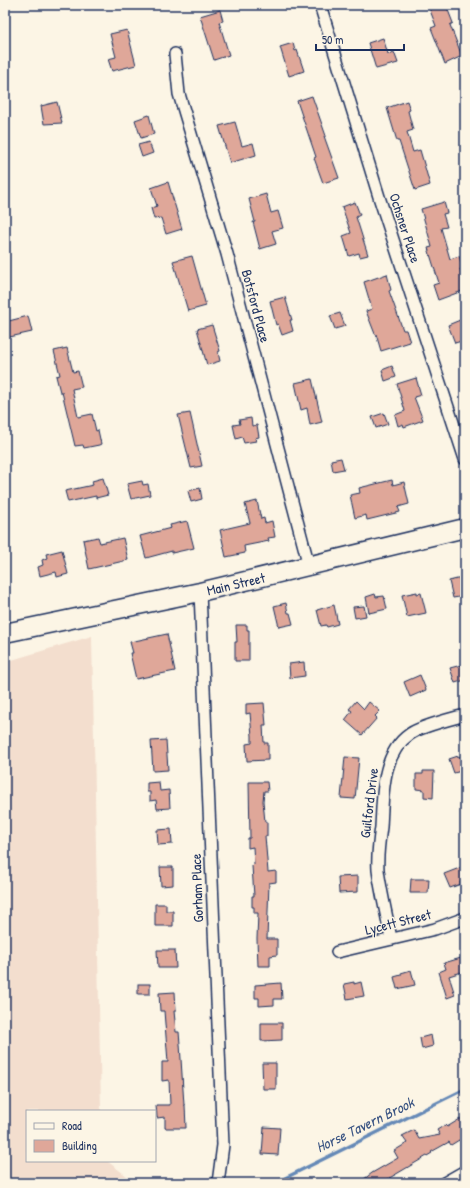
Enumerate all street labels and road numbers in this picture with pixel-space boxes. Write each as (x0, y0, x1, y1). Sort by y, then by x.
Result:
street label: Ochsner Place (385, 191, 426, 265)
street label: Botsford Place (238, 267, 275, 345)
street label: Main Street (205, 568, 267, 599)
street label: Guilford Drive (355, 766, 382, 839)
street label: Gorham Place (186, 853, 207, 923)
street label: Lycett Street (363, 904, 433, 940)

